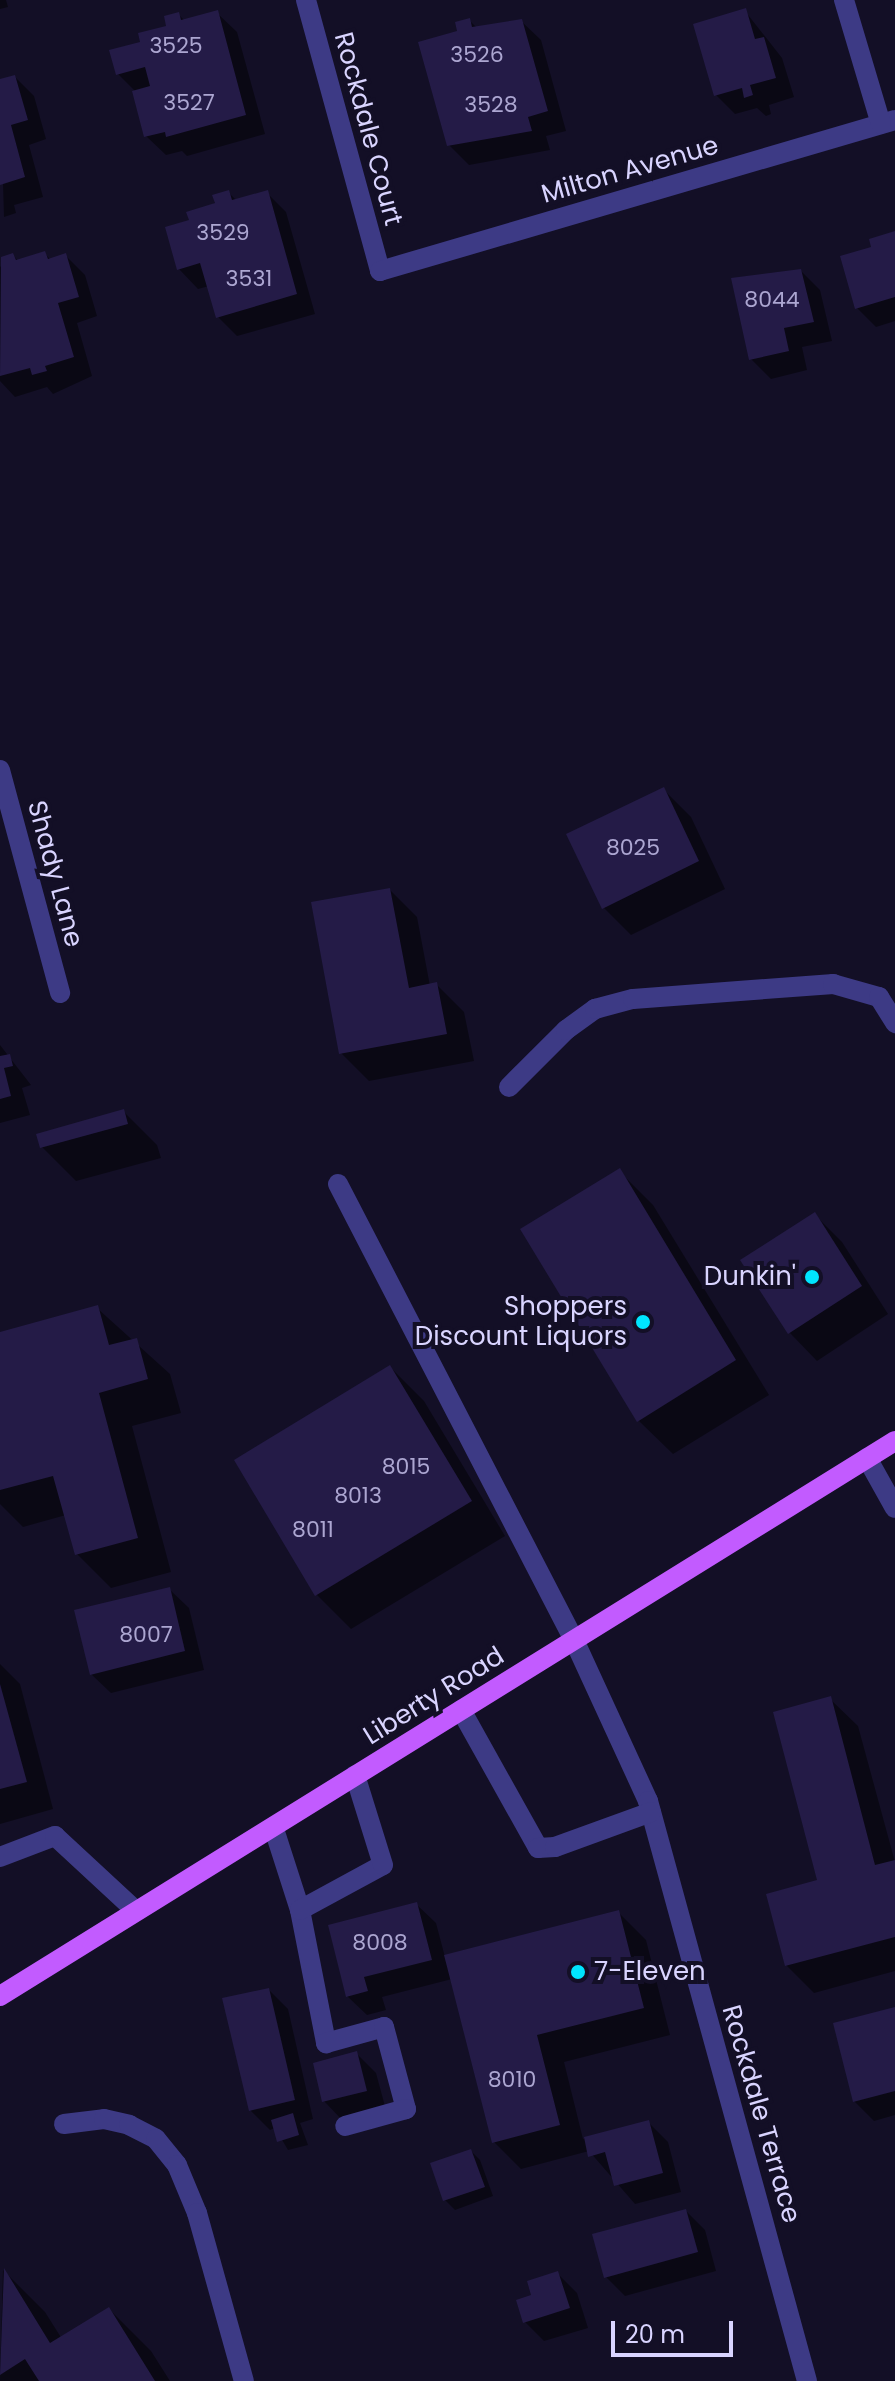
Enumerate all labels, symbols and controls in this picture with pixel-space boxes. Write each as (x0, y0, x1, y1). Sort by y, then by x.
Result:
street label: Rockdale Court (327, 29, 409, 229)
house number: 3525 (149, 33, 203, 59)
house number: 3526 (450, 42, 504, 68)
house number: 3527 (163, 90, 215, 116)
house number: 3528 (464, 92, 518, 118)
street label: Milton Avenue (538, 130, 722, 210)
house number: 3529 (196, 220, 250, 246)
house number: 3531 (226, 266, 272, 292)
house number: 8044 (744, 287, 800, 313)
street label: Shady Lane (20, 797, 90, 951)
house number: 8025 (606, 835, 660, 861)
place label: Dunkin' (704, 1261, 796, 1293)
marker: Dunkin' (803, 1268, 821, 1286)
place label: Shoppers Discount Liquors (415, 1291, 627, 1352)
marker: Shoppers Discount Liquors (634, 1313, 652, 1331)
house number: 8015 (382, 1454, 430, 1480)
house number: 8013 (334, 1483, 382, 1509)
house number: 8011 (292, 1517, 334, 1543)
house number: 8007 (119, 1622, 173, 1648)
street label: Liberty Road (358, 1640, 510, 1752)
house number: 8008 (352, 1930, 408, 1956)
place label: 7-Eleven (594, 1956, 706, 1988)
marker: 7-Eleven (569, 1963, 587, 1981)
street label: Rockdale Terrace (715, 2001, 807, 2227)
house number: 8010 (488, 2067, 536, 2093)
scale bar (615, 2305, 737, 2355)
text: 20 m (625, 2318, 685, 2351)

